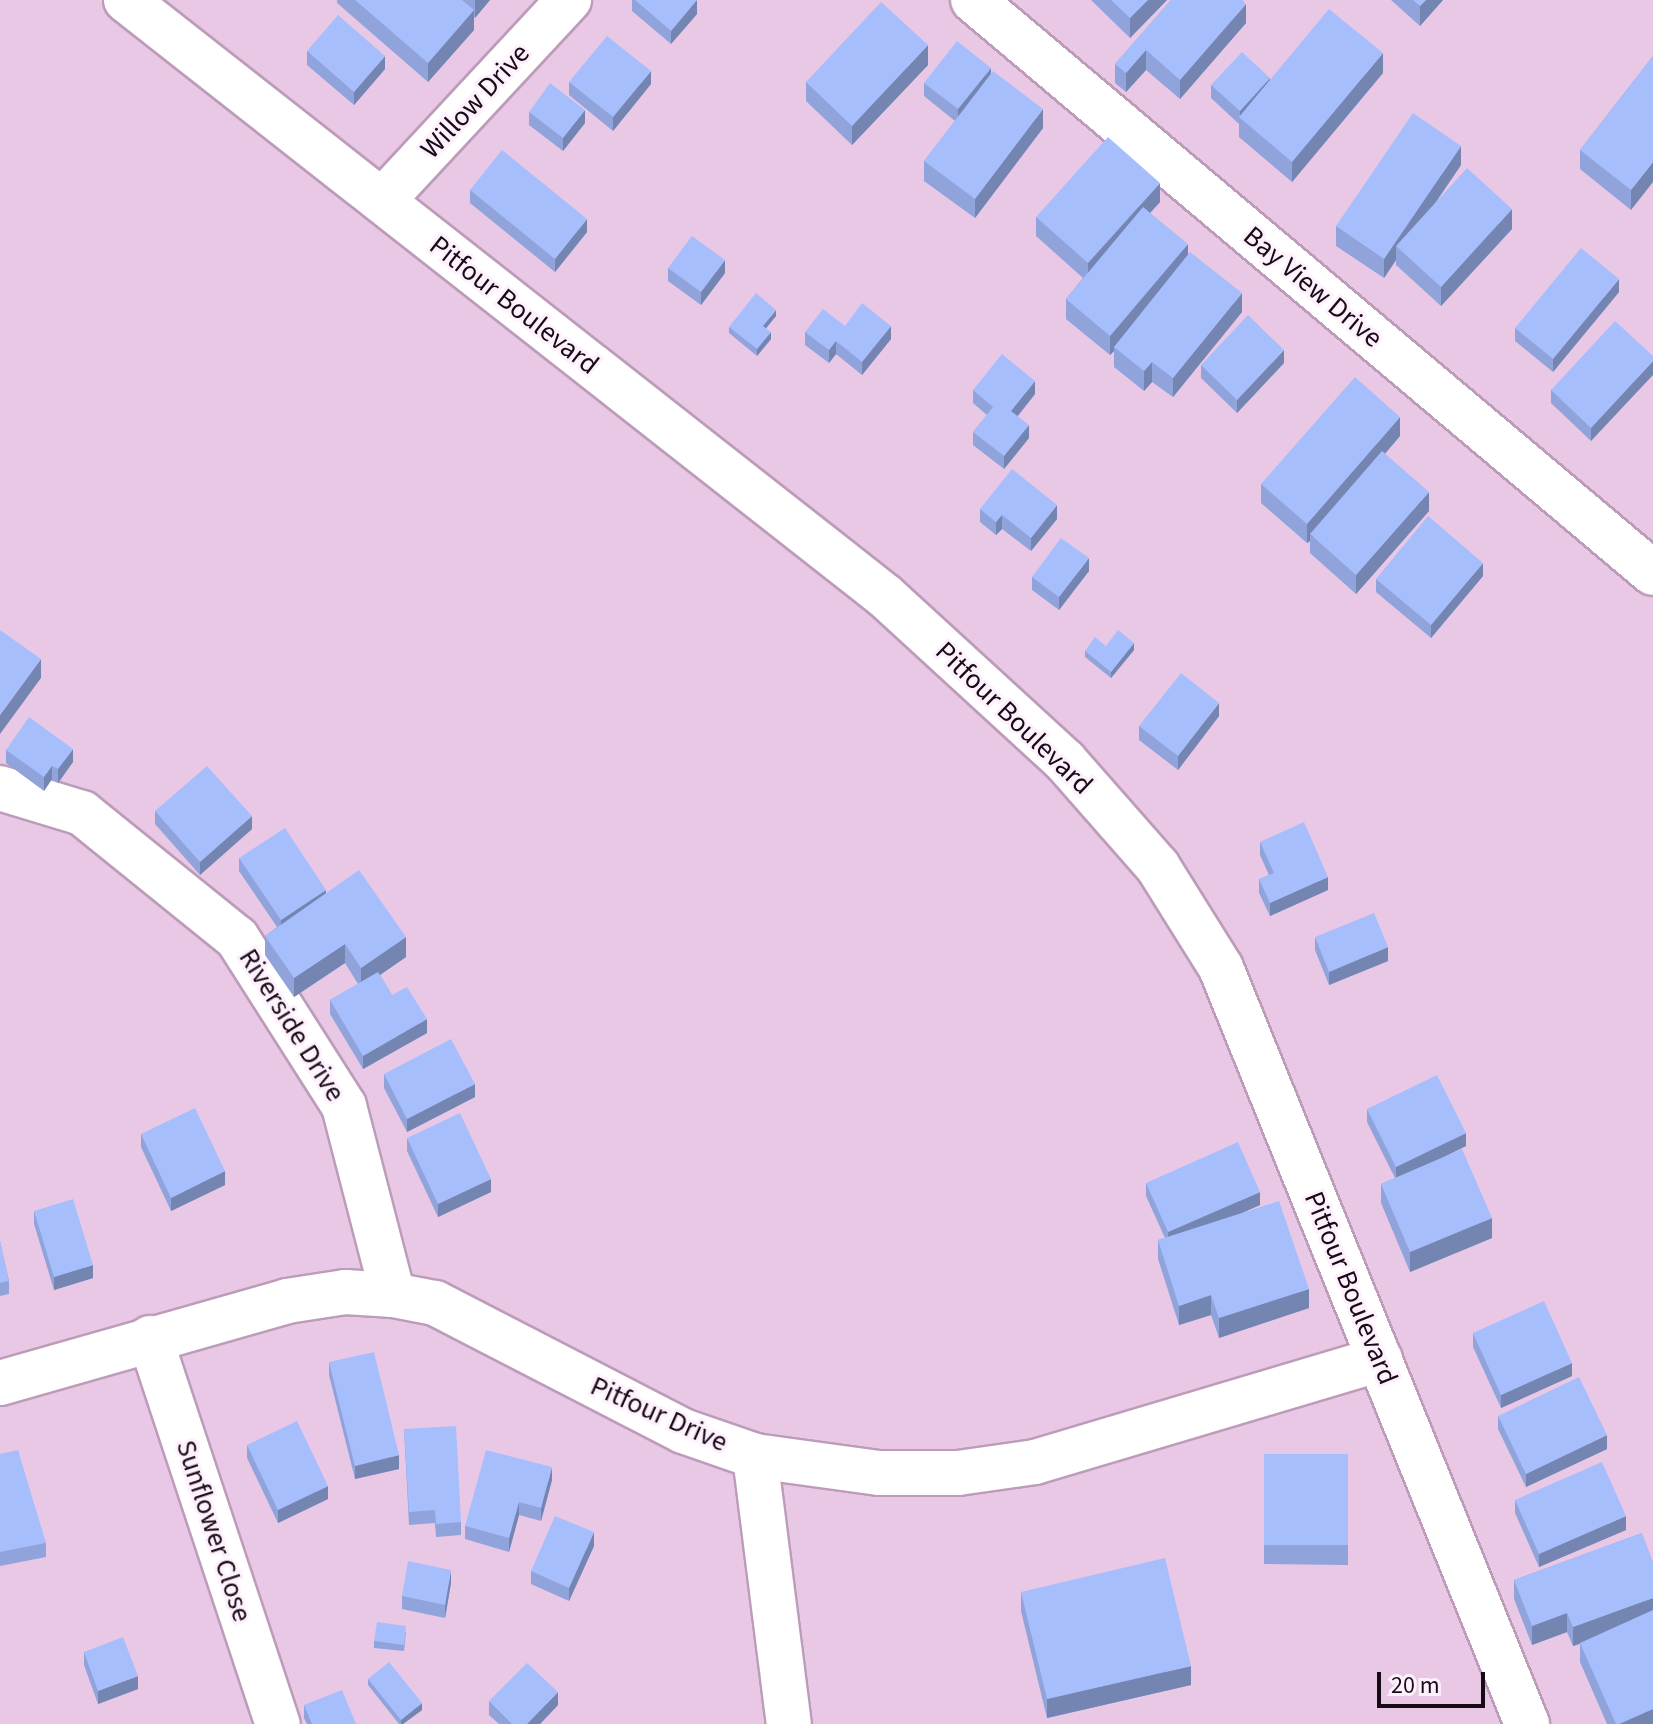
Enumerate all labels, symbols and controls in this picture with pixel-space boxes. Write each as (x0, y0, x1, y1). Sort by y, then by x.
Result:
street label: Willow Drive (413, 37, 537, 165)
street label: Bay View Drive (1237, 219, 1389, 355)
street label: Pitfour Boulevard (423, 229, 605, 381)
street label: Pitfour Boulevard (929, 635, 1099, 801)
street label: Riverside Drive (232, 942, 352, 1108)
street label: Pitfour Boulevard (1297, 1187, 1405, 1389)
street label: Pitfour Drive (585, 1369, 733, 1459)
street label: Sunflower Close (169, 1436, 259, 1626)
scale bar (1381, 1656, 1489, 1706)
text: 20 m (1391, 1668, 1440, 1703)

